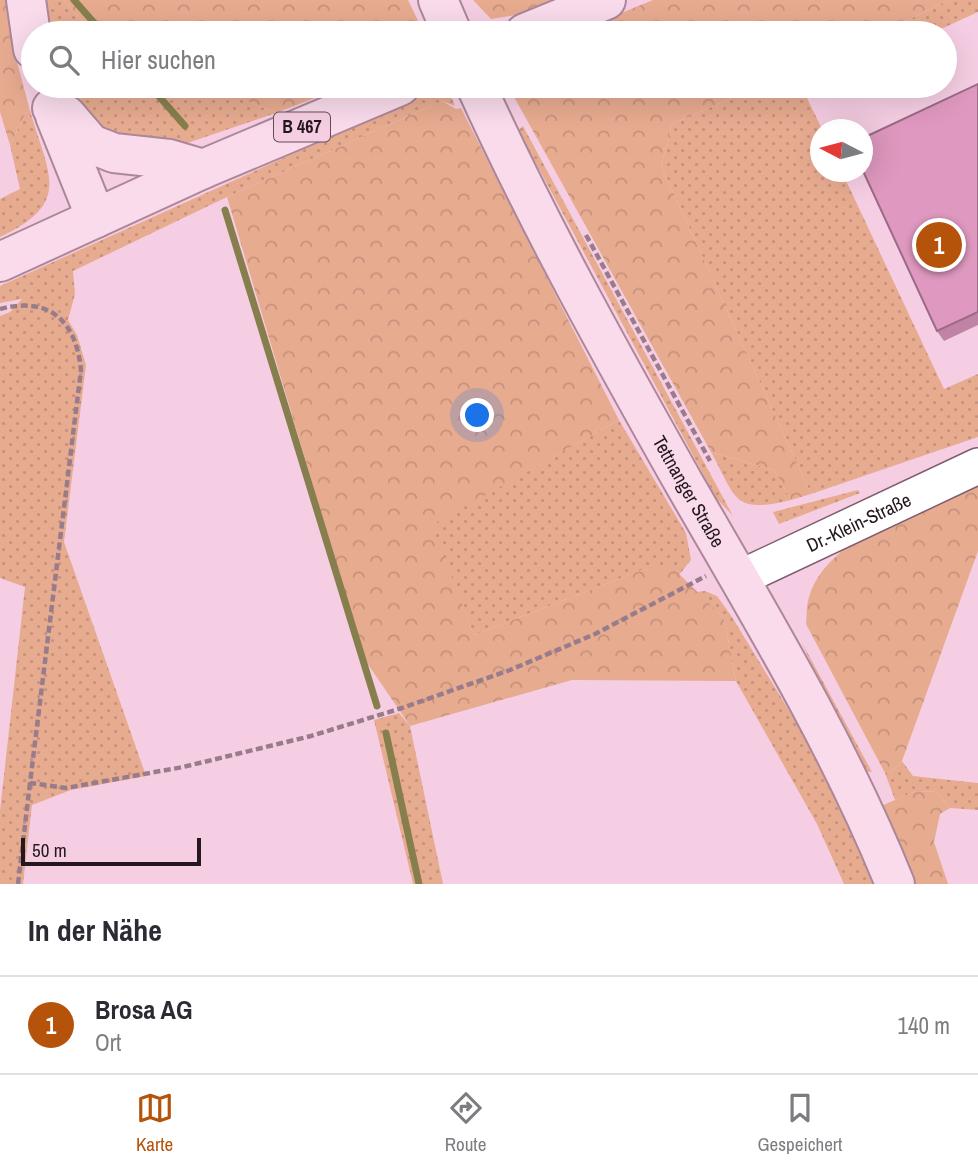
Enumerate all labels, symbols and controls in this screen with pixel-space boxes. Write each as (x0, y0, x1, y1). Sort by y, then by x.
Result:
search box (21, 21, 957, 98)
icon: search (45, 41, 83, 79)
text: Hier suchen (101, 42, 216, 77)
road number: B 467 (274, 112, 330, 142)
north arrow (810, 119, 873, 182)
pin: 1 (916, 219, 962, 271)
your location (460, 398, 494, 432)
street label: Tettnanger Straße (647, 431, 731, 552)
street label: Dr.-Klein-Straße (802, 486, 915, 558)
scale bar (21, 835, 201, 867)
text: 50 m (32, 837, 67, 863)
text: In der Nähe (28, 910, 162, 950)
text: Brosa AG (95, 992, 193, 1027)
text: 1 (46, 1010, 56, 1041)
text: 140 m (898, 1010, 950, 1041)
text: Ort (95, 1027, 121, 1058)
tab: Karte (136, 1089, 174, 1157)
tab: Route (445, 1089, 486, 1157)
tab: Gespeichert (758, 1089, 842, 1157)

